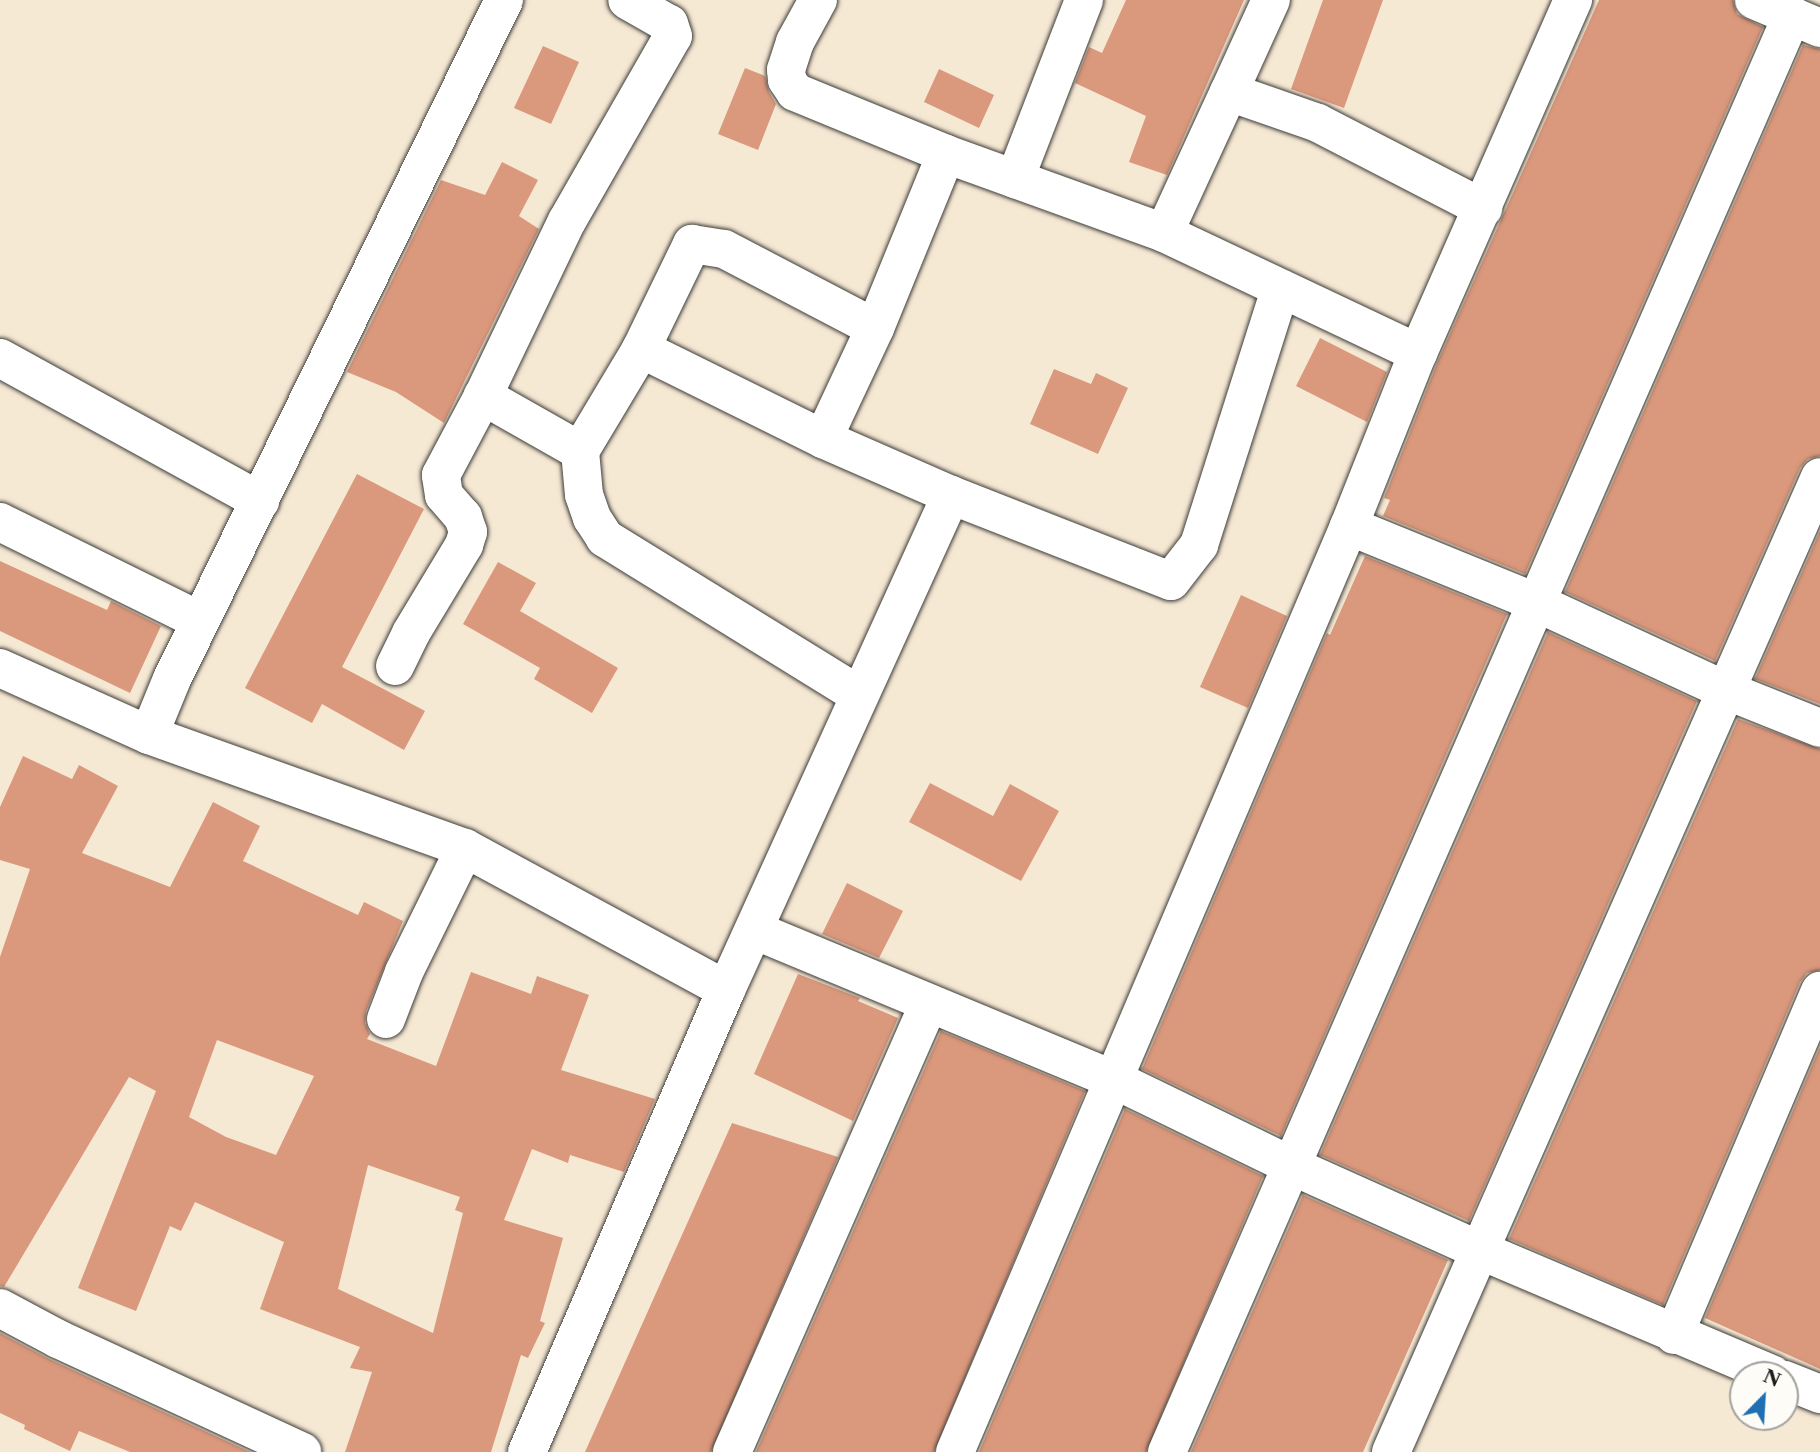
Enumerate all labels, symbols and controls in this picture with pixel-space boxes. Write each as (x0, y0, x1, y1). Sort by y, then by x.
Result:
north arrow (1729, 1361, 1799, 1431)
text: N (1760, 1364, 1784, 1392)

